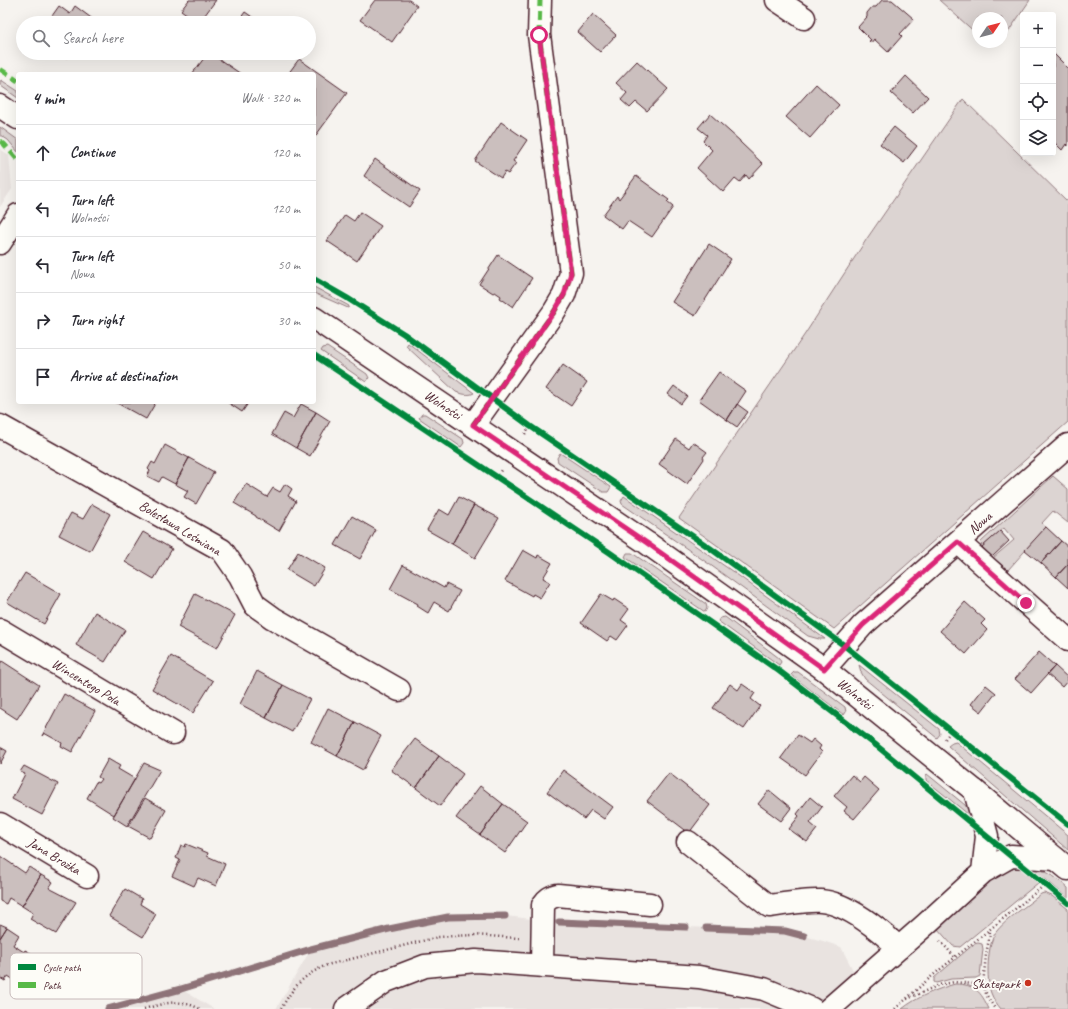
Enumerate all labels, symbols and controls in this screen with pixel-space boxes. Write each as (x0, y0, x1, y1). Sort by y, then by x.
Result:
north arrow (972, 12, 1008, 48)
map controls (1020, 12, 1056, 156)
button: + (1020, 12, 1056, 48)
search box (16, 16, 316, 60)
route start (530, 26, 548, 44)
icon: search (30, 27, 52, 49)
text: Search here (62, 29, 123, 48)
button: − (1020, 48, 1056, 84)
button: locate (1020, 84, 1056, 120)
text: 4 min (32, 88, 65, 109)
text: Walk · 320 m (241, 90, 300, 106)
button: layers (1020, 120, 1056, 156)
icon: ahead (32, 142, 54, 164)
text: Continue (70, 143, 115, 162)
text: 120 m (272, 145, 300, 161)
text: Turn left (70, 191, 113, 210)
icon: left (32, 198, 54, 220)
text: 120 m (272, 201, 300, 217)
text: Wolności (70, 210, 108, 226)
text: Turn left (70, 247, 113, 266)
icon: left (32, 254, 54, 276)
text: 50 m (278, 257, 300, 273)
text: Nowa (70, 266, 94, 282)
icon: right (32, 310, 54, 332)
text: Turn right (70, 311, 123, 330)
text: 30 m (278, 313, 300, 329)
icon: arrive (32, 366, 54, 388)
text: Arrive at destination (70, 367, 177, 386)
street label: Wolności (421, 386, 467, 425)
street label: Bolesława Leśmiana (136, 497, 225, 560)
street label: Nowa (965, 507, 996, 538)
route end (1017, 594, 1035, 612)
street label: Wincentego Pola (49, 655, 124, 710)
street label: Wolności (834, 674, 878, 715)
street label: Jana Brożka (24, 833, 84, 879)
legend (10, 953, 142, 999)
text: Cycle path (43, 960, 82, 974)
place label: Skatepark (971, 975, 1021, 992)
text: Path (43, 978, 62, 992)
marker: Skatepark (1023, 978, 1033, 988)

